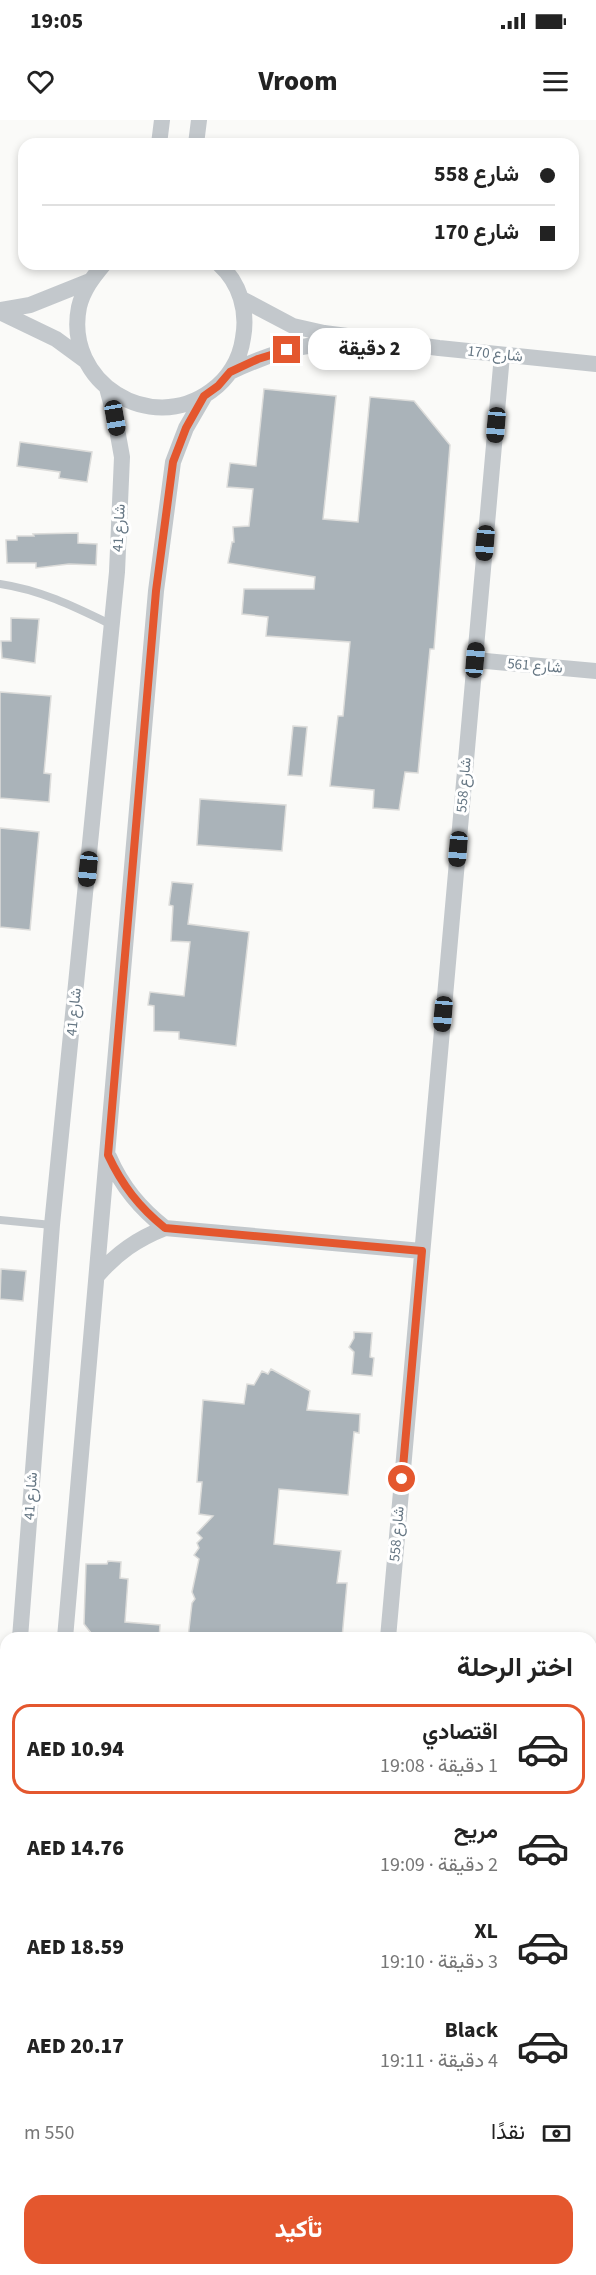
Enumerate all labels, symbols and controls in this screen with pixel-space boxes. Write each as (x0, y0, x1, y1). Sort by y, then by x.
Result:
text: 19:05 (30, 5, 83, 37)
text: Vroom (259, 62, 337, 101)
icon: heart (24, 65, 57, 98)
icon: menu (539, 65, 572, 98)
text: شارع 558 (434, 158, 519, 190)
text: شارع 170 (434, 216, 519, 248)
callout: 2 دقيقة (308, 329, 431, 371)
text: 2 دقيقة (338, 335, 401, 363)
route end (273, 336, 300, 363)
street label: شارع 170 (466, 341, 524, 367)
car (103, 399, 127, 437)
car (485, 406, 507, 444)
street label: شارع 41 (107, 503, 131, 553)
car (474, 524, 496, 562)
car (464, 641, 486, 679)
street label: شارع 561 (506, 653, 564, 679)
street label: شارع 558 (451, 756, 477, 814)
car (447, 830, 469, 868)
car (77, 850, 99, 888)
street label: شارع 41 (61, 987, 87, 1037)
car (432, 995, 454, 1033)
route start (388, 1465, 415, 1492)
street label: شارع 41 (19, 1471, 43, 1521)
street label: شارع 558 (384, 1505, 410, 1563)
text: اختر الرحلة (457, 1648, 573, 1687)
text: اقتصادي (422, 1716, 498, 1748)
icon: car (516, 1722, 570, 1776)
text: AED 10.94 (27, 1733, 124, 1765)
text: 1 دقيقة · 19:08 (380, 1752, 498, 1780)
text: مريح (454, 1815, 498, 1847)
icon: car (516, 1821, 570, 1875)
text: AED 14.76 (27, 1832, 124, 1864)
text: 2 دقيقة · 19:09 (380, 1851, 498, 1879)
text: XL (474, 1915, 498, 1947)
icon: car (516, 1920, 570, 1974)
text: AED 18.59 (27, 1931, 124, 1963)
text: 3 دقيقة · 19:10 (380, 1948, 498, 1976)
text: Black (444, 2014, 498, 2046)
icon: car (516, 2019, 570, 2073)
text: AED 20.17 (27, 2030, 124, 2062)
text: 4 دقيقة · 19:11 (380, 2047, 498, 2075)
text: نقدًا (491, 2116, 525, 2148)
icon: cash (540, 2117, 573, 2150)
text: 550 m (24, 2119, 74, 2147)
button: تأكيد (24, 2195, 573, 2264)

